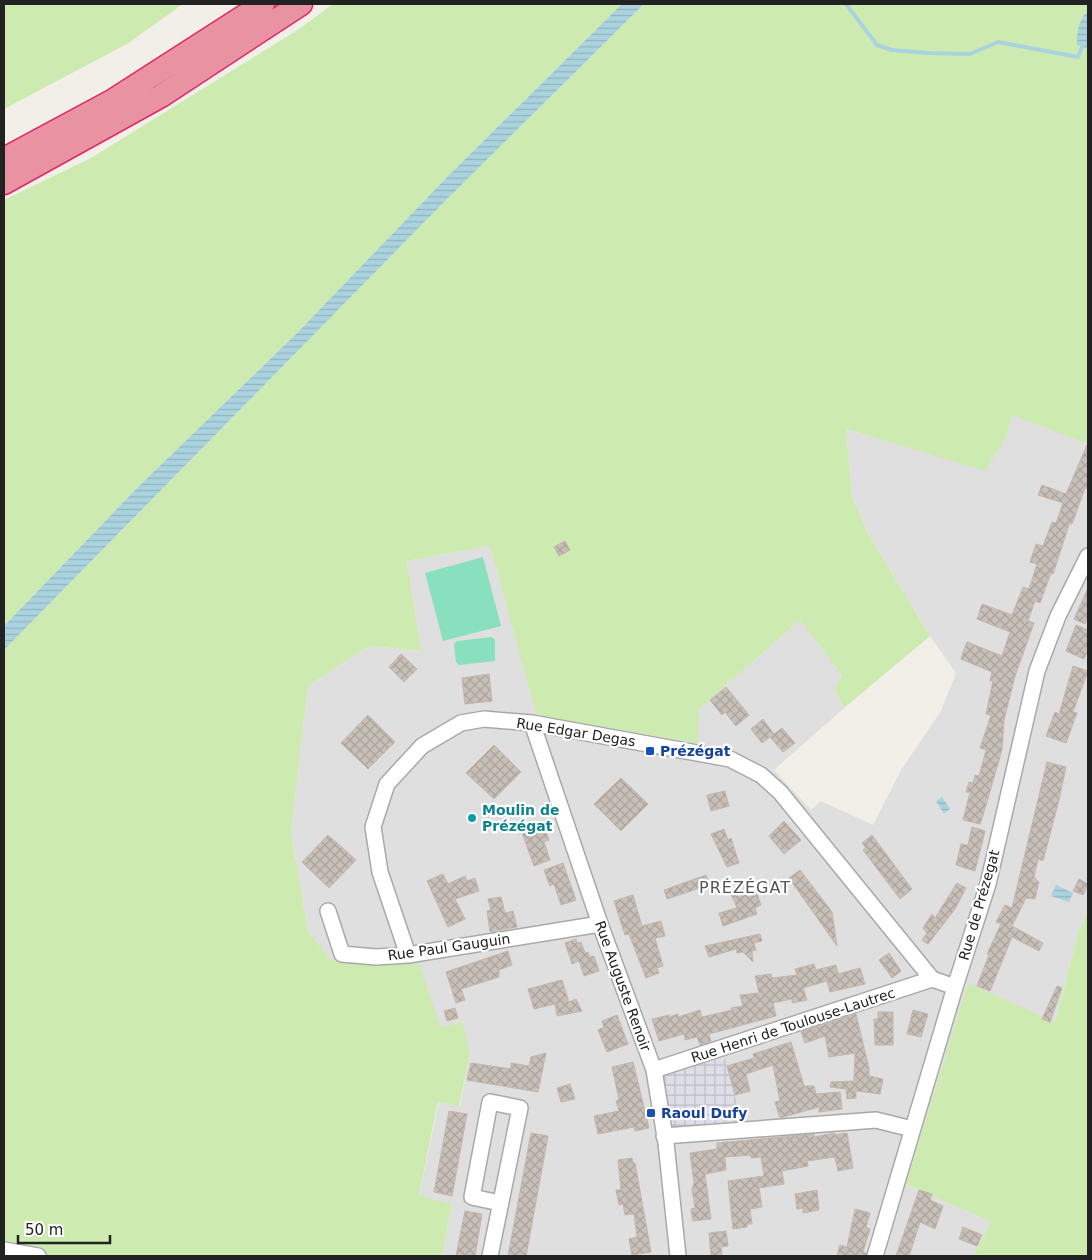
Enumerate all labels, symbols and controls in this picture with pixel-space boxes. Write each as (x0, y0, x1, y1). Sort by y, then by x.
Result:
street label: Rue Edgar Degas (515, 715, 637, 749)
place label: Prézégat (660, 743, 731, 759)
marker: Prézégat (644, 745, 656, 757)
place label: Moulin de Prézégat (482, 802, 559, 834)
marker: Moulin de Prézégat (466, 812, 478, 824)
street label: Rue de Prézegat (956, 847, 1003, 962)
district label: PRÉZÉGAT (699, 878, 791, 897)
street label: Rue Auguste Renoir (592, 918, 654, 1054)
street label: Rue Paul Gauguin (387, 930, 511, 964)
street label: Rue Henri de Toulouse-Lautrec (689, 984, 897, 1066)
place label: Raoul Dufy (661, 1105, 747, 1121)
marker: Raoul Dufy (645, 1107, 657, 1119)
scale bar (18, 1212, 110, 1244)
text: 50 m (25, 1221, 63, 1239)

